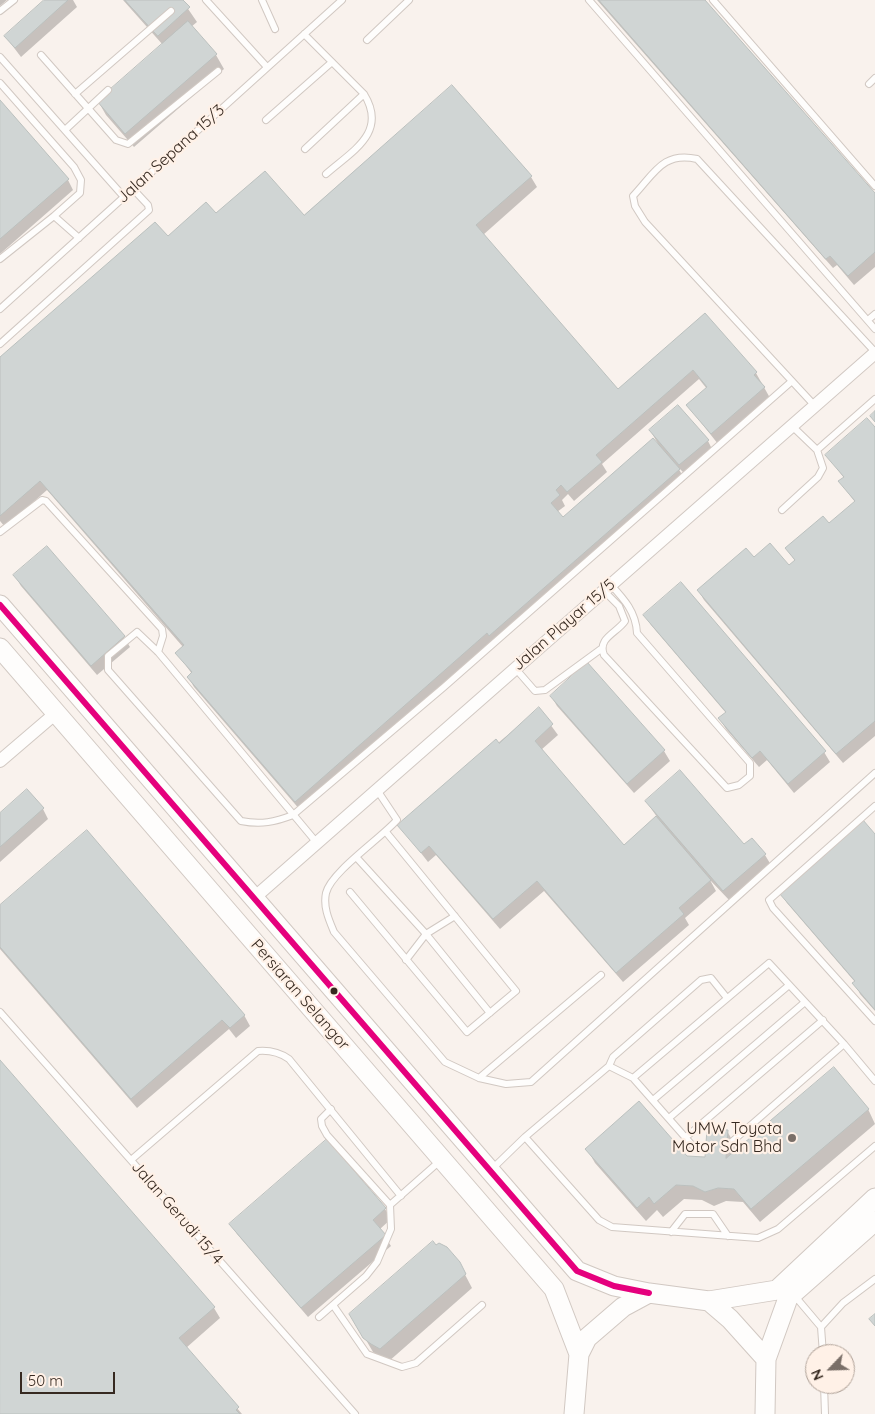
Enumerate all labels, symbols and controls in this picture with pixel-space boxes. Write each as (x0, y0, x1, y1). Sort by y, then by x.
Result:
street label: Jalan Sepana 15/3 (113, 101, 229, 207)
street label: Jalan Playar 15/5 (509, 575, 619, 675)
street label: Persiaran Selangor (247, 936, 353, 1054)
unlabelled marker (329, 986, 339, 996)
place label: UMW Toyota Motor Sdn Bhd (672, 1119, 782, 1157)
marker: UMW Toyota Motor Sdn Bhd (786, 1132, 798, 1144)
street label: Jalan Gerudi 15/4 (127, 1158, 227, 1268)
north arrow (805, 1344, 855, 1394)
scale bar (22, 1362, 118, 1394)
text: N (807, 1366, 828, 1383)
text: 50 m (28, 1371, 63, 1390)

